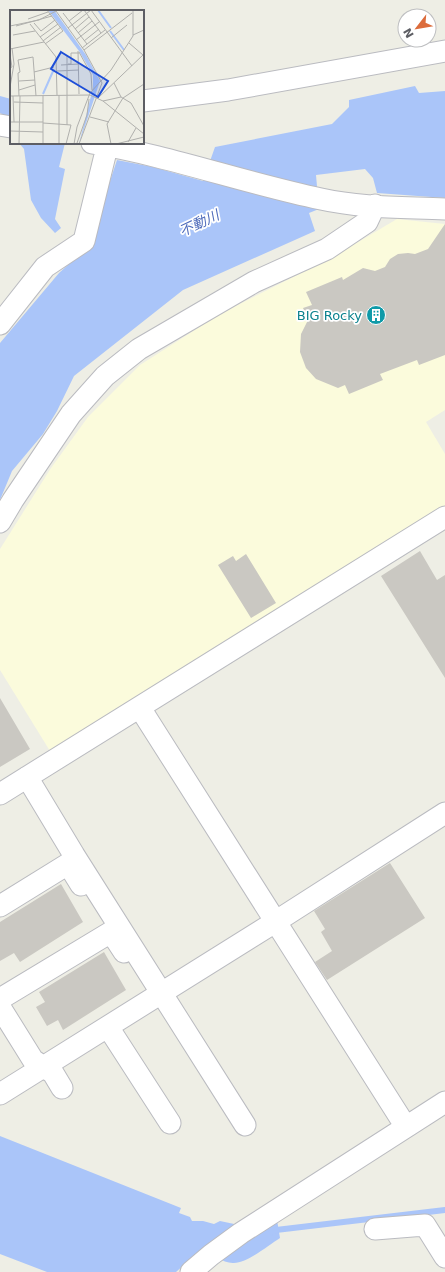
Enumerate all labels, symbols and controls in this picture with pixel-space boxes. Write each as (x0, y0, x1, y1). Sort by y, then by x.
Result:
north arrow (397, 8, 437, 48)
inset map (10, 10, 144, 144)
text: N (401, 26, 417, 40)
water label: 不動川 (177, 206, 223, 239)
building icon: BIG Rocky (365, 304, 387, 326)
place label: BIG Rocky (297, 308, 362, 323)

